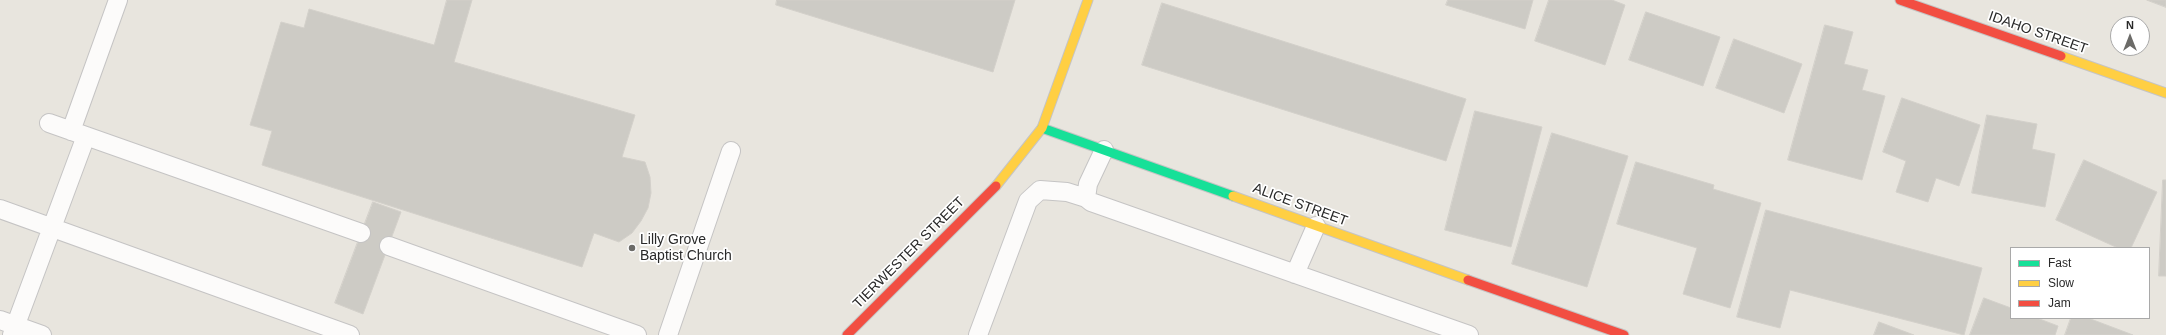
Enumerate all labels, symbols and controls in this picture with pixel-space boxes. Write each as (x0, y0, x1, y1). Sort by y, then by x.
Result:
street label: IDAHO STREET (1986, 8, 2090, 58)
north arrow (2110, 16, 2150, 56)
text: N (2126, 19, 2134, 31)
street label: ALICE STREET (1250, 180, 1350, 230)
street label: TIERWESTER STREET (850, 194, 968, 312)
place label: Lilly Grove Baptist Church (640, 232, 732, 264)
marker: Lilly Grove Baptist Church (627, 243, 637, 253)
legend (2010, 247, 2150, 319)
text: Fast (2048, 256, 2071, 270)
text: Slow (2048, 276, 2074, 290)
text: Jam (2048, 296, 2071, 310)

